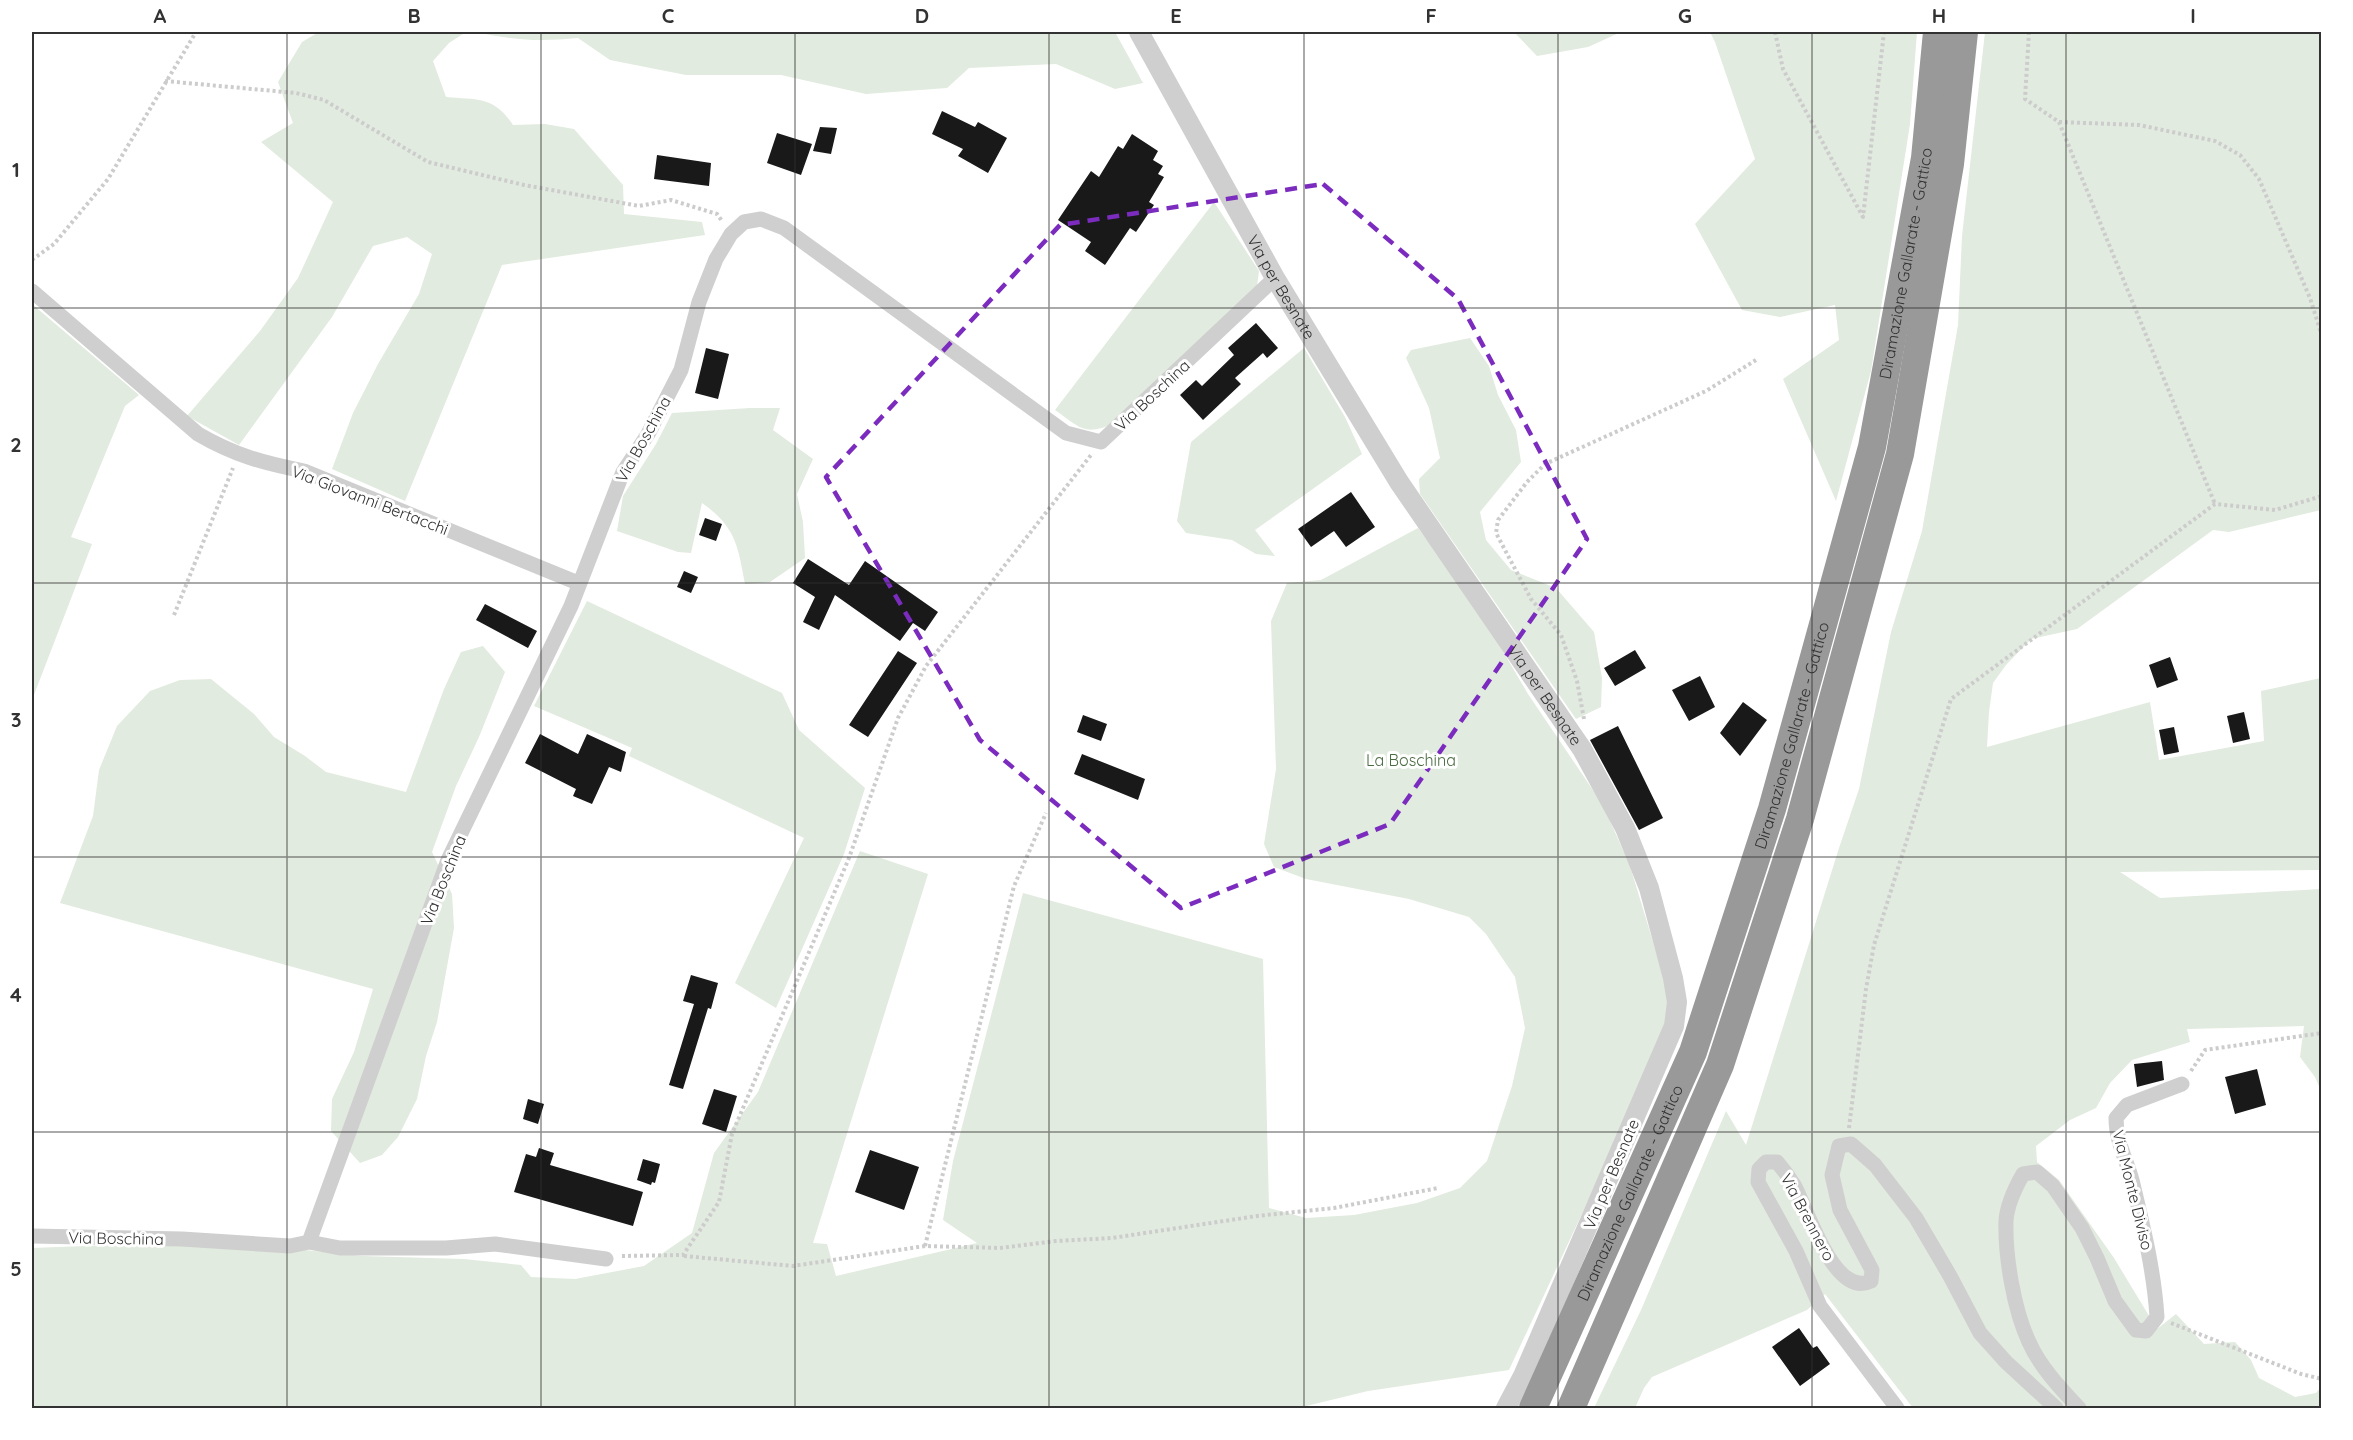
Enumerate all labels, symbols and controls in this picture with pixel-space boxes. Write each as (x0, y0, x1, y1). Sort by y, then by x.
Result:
text: A (154, 3, 167, 28)
text: B (407, 3, 421, 28)
text: C (662, 3, 675, 28)
text: D (915, 3, 929, 28)
text: E (1170, 3, 1182, 28)
text: F (1425, 3, 1437, 28)
text: G (1678, 3, 1692, 28)
text: H (1932, 3, 1946, 28)
text: I (2190, 3, 2196, 28)
street label: Diramazione Gallarate - Gattico (1875, 147, 1936, 381)
text: 1 (12, 157, 20, 182)
street label: Via per Besnate (1243, 231, 1320, 343)
street label: Via Boschina (1110, 355, 1194, 435)
street label: Via Boschina (611, 392, 675, 486)
text: 2 (10, 432, 22, 457)
street label: Via Giovanni Bertacchi (289, 461, 451, 539)
street label: Diramazione Gallarate - Gattico (1750, 620, 1833, 851)
street label: Via per Besnate (1503, 641, 1587, 749)
text: 3 (11, 707, 21, 732)
park label: La Boschina (1366, 750, 1456, 770)
street label: Via Boschina (416, 832, 470, 928)
text: 4 (10, 982, 22, 1007)
street label: Diramazione Gallarate - Gattico (1572, 1081, 1687, 1304)
street label: Via per Besnate (1579, 1116, 1643, 1232)
street label: Via Monte Diviso (2108, 1128, 2158, 1252)
street label: Via Brennero (1777, 1170, 1839, 1264)
street label: Via Boschina (68, 1227, 164, 1249)
text: 5 (10, 1256, 22, 1281)

